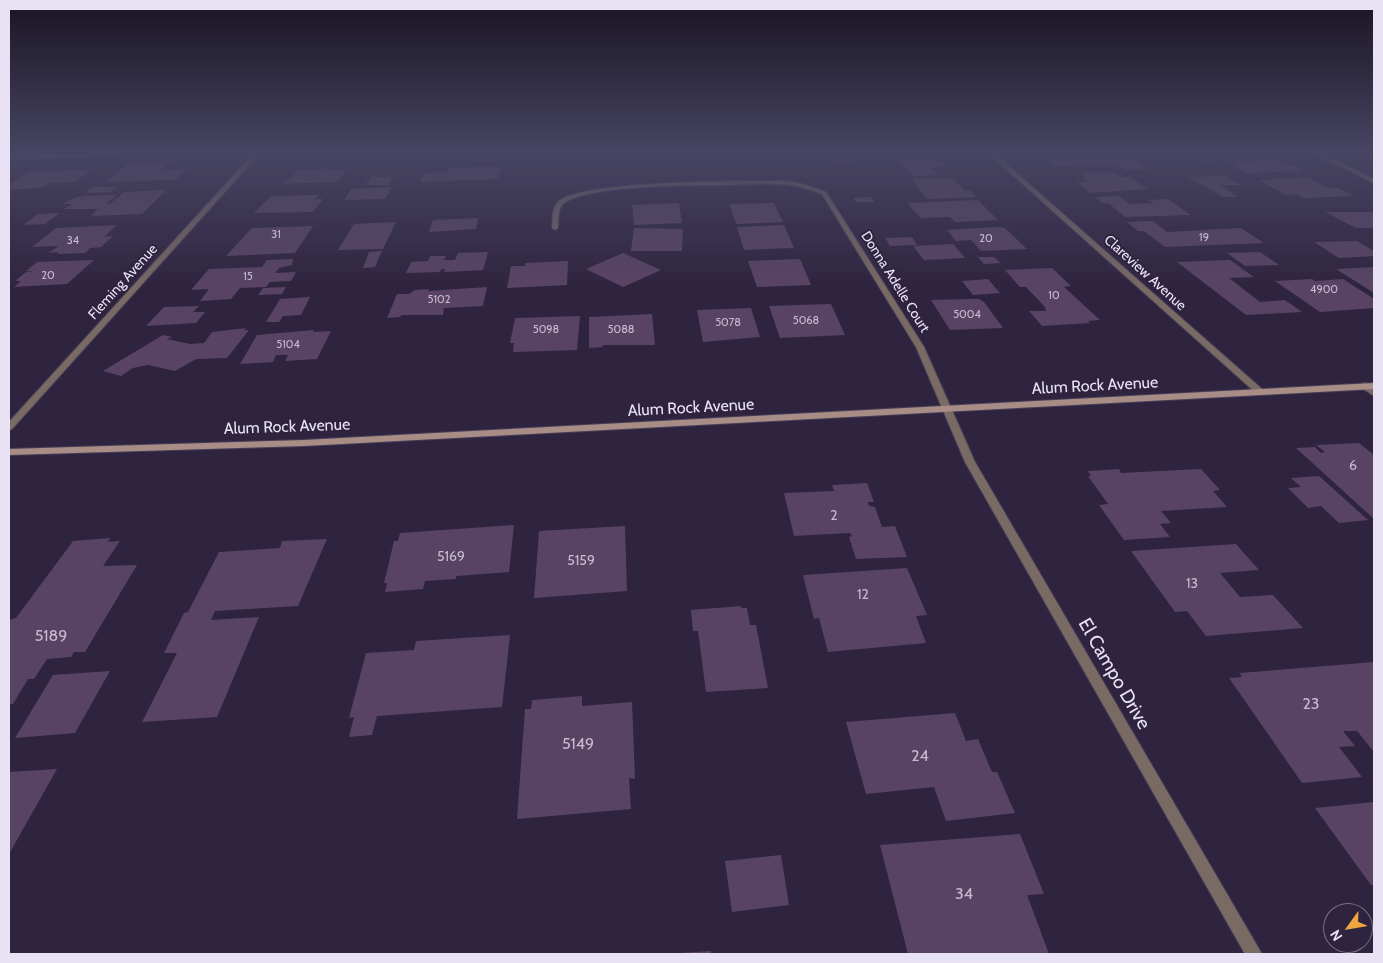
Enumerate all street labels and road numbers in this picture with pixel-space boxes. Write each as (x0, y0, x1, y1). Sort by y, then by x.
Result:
street label: Donna Adelle Court (857, 228, 933, 336)
street label: Clareview Avenue (1100, 232, 1190, 314)
street label: Fleming Avenue (85, 241, 161, 323)
street label: Alum Rock Avenue (1031, 373, 1159, 399)
street label: Alum Rock Avenue (627, 395, 755, 421)
street label: Alum Rock Avenue (223, 415, 351, 439)
street label: El Campo Drive (1073, 614, 1155, 734)

